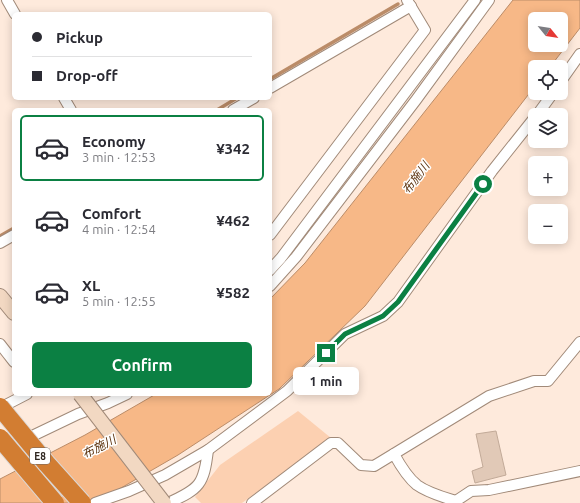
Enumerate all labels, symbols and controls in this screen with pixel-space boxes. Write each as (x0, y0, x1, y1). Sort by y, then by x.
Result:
north arrow (528, 12, 568, 52)
map controls (528, 12, 568, 244)
text: Pickup (56, 29, 103, 46)
button: locate (528, 60, 568, 100)
text: Drop-off (56, 67, 118, 84)
button: layers (528, 108, 568, 148)
icon: car (34, 130, 70, 166)
text: Economy (82, 133, 146, 150)
text: ¥342 (216, 140, 250, 157)
text: 3 min · 12:53 (82, 150, 156, 164)
button: + (528, 156, 568, 196)
water label: 布施川 (400, 158, 433, 196)
route start (474, 175, 492, 193)
icon: car (34, 202, 70, 238)
button: − (528, 204, 568, 244)
text: Comfort (82, 205, 141, 222)
text: ¥462 (216, 212, 250, 229)
text: 4 min · 12:54 (82, 222, 156, 236)
icon: car (34, 274, 70, 310)
text: XL (82, 277, 100, 294)
text: ¥582 (216, 284, 250, 301)
text: 5 min · 12:55 (82, 294, 156, 308)
button: Confirm (32, 342, 252, 388)
route end (317, 344, 335, 362)
callout: 1 min (293, 367, 359, 395)
text: 1 min (310, 374, 342, 388)
water label: 布施川 (80, 432, 120, 461)
road number: E8 (30, 448, 50, 464)

